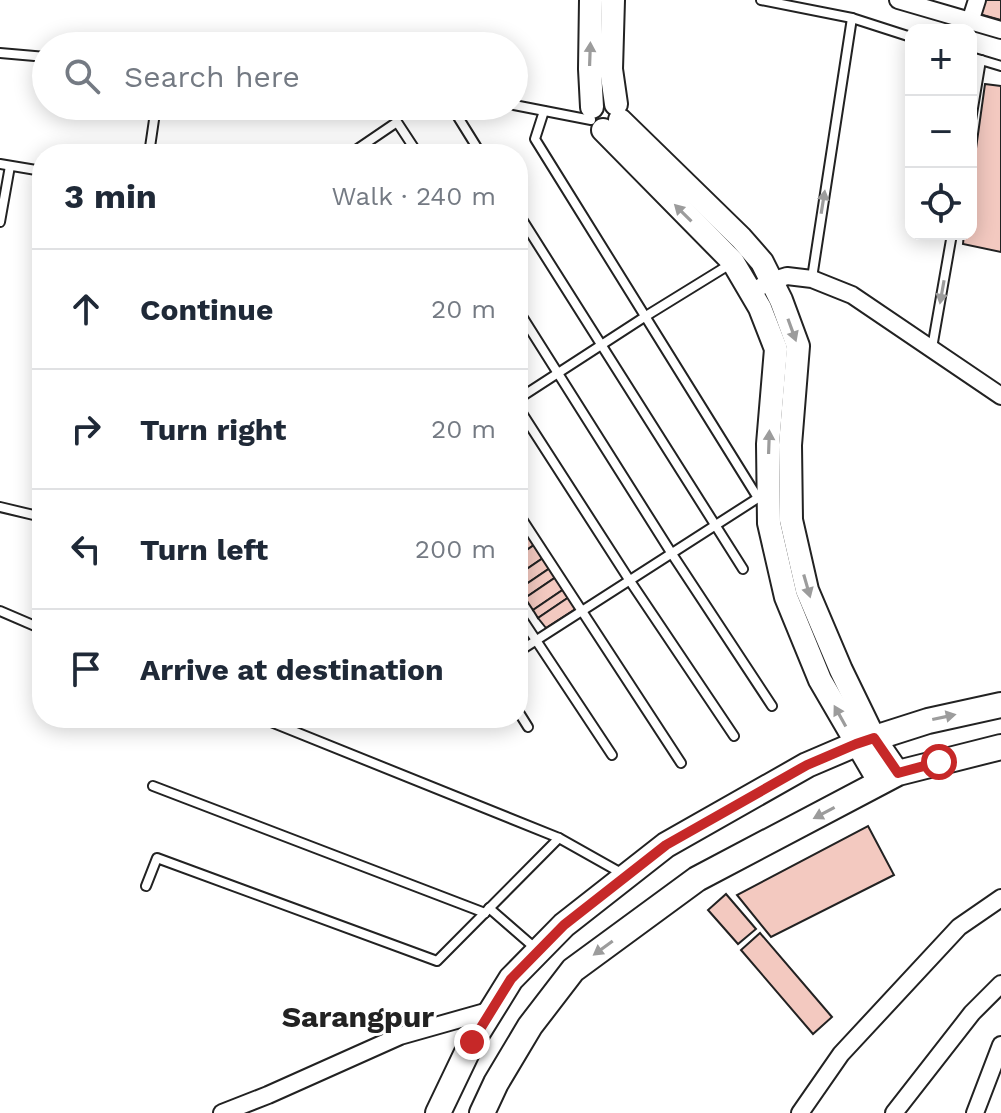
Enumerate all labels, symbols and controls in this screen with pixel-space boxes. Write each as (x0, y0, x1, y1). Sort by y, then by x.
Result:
map controls (905, 24, 977, 240)
button: + (905, 24, 977, 96)
search box (32, 32, 528, 120)
one-way arrow (584, 41, 596, 66)
icon: search (60, 54, 104, 98)
text: Search here (124, 59, 300, 94)
button: − (905, 96, 977, 168)
button: locate (905, 168, 977, 240)
text: 3 min (64, 176, 157, 216)
text: Walk · 240 m (332, 181, 496, 211)
one-way arrow (818, 189, 830, 214)
one-way arrow (674, 204, 693, 223)
one-way arrow (935, 280, 947, 305)
icon: ahead (64, 287, 108, 331)
text: Continue (140, 292, 273, 327)
text: 20 m (431, 294, 496, 324)
one-way arrow (786, 318, 799, 342)
icon: right (64, 407, 108, 451)
text: Turn right (140, 412, 286, 447)
text: 20 m (431, 414, 496, 444)
one-way arrow (762, 429, 775, 454)
icon: left (64, 527, 108, 571)
text: Turn left (140, 532, 268, 567)
text: 200 m (415, 534, 496, 564)
one-way arrow (801, 575, 814, 599)
icon: arrive (64, 647, 108, 691)
text: Arrive at destination (140, 652, 444, 687)
one-way arrow (834, 705, 848, 727)
one-way arrow (932, 710, 957, 723)
route start (921, 744, 957, 780)
one-way arrow (813, 805, 835, 819)
one-way arrow (592, 940, 614, 956)
district label: Sarangpur (282, 999, 434, 1034)
route end (454, 1024, 490, 1060)

